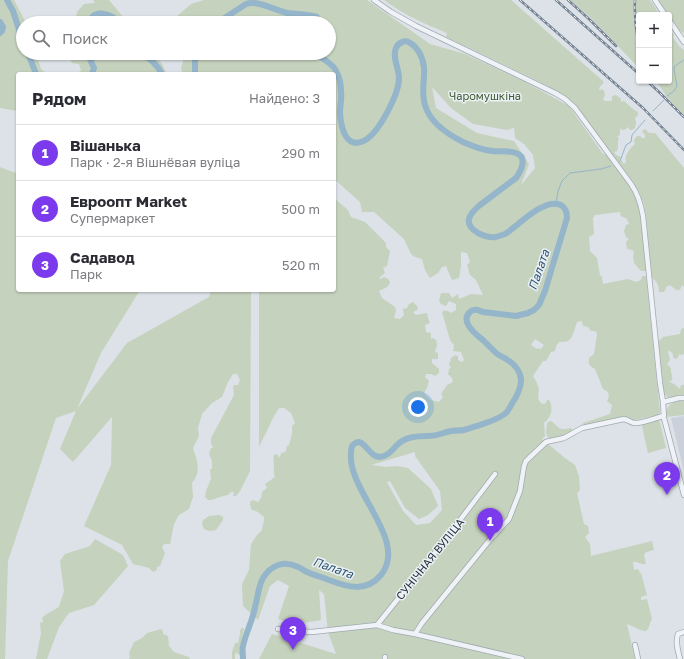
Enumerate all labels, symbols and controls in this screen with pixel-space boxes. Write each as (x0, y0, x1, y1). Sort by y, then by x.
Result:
map controls (636, 12, 672, 84)
button: + (636, 12, 672, 48)
search box (16, 16, 336, 60)
icon: search (30, 27, 52, 49)
text: Поиск (62, 29, 108, 47)
button: − (636, 48, 672, 84)
text: Рядом (32, 88, 86, 109)
park label: Чаромушкіна (449, 89, 521, 102)
text: Найдено: 3 (249, 90, 320, 106)
text: Вішанька (70, 136, 141, 154)
text: 1 (42, 145, 48, 161)
text: 290 m (282, 145, 320, 161)
text: Парк · 2-я Вішнёвая вуліца (70, 154, 240, 170)
text: Евроопт Market (70, 192, 187, 210)
text: 2 (41, 201, 49, 217)
text: 500 m (282, 201, 320, 217)
text: Супермаркет (70, 210, 155, 226)
water label: Палата (525, 246, 553, 292)
text: Садавод (70, 248, 135, 266)
text: 3 (41, 257, 49, 273)
text: 520 m (282, 257, 320, 273)
text: Парк (70, 266, 103, 282)
your location (408, 397, 428, 417)
pin: 2 (654, 462, 680, 495)
pin: 1 (477, 508, 503, 541)
street label: СУНІЧНАЯ ВУЛІЦА (393, 515, 467, 602)
water label: Палата (311, 554, 357, 582)
pin: 3 (280, 617, 306, 650)

